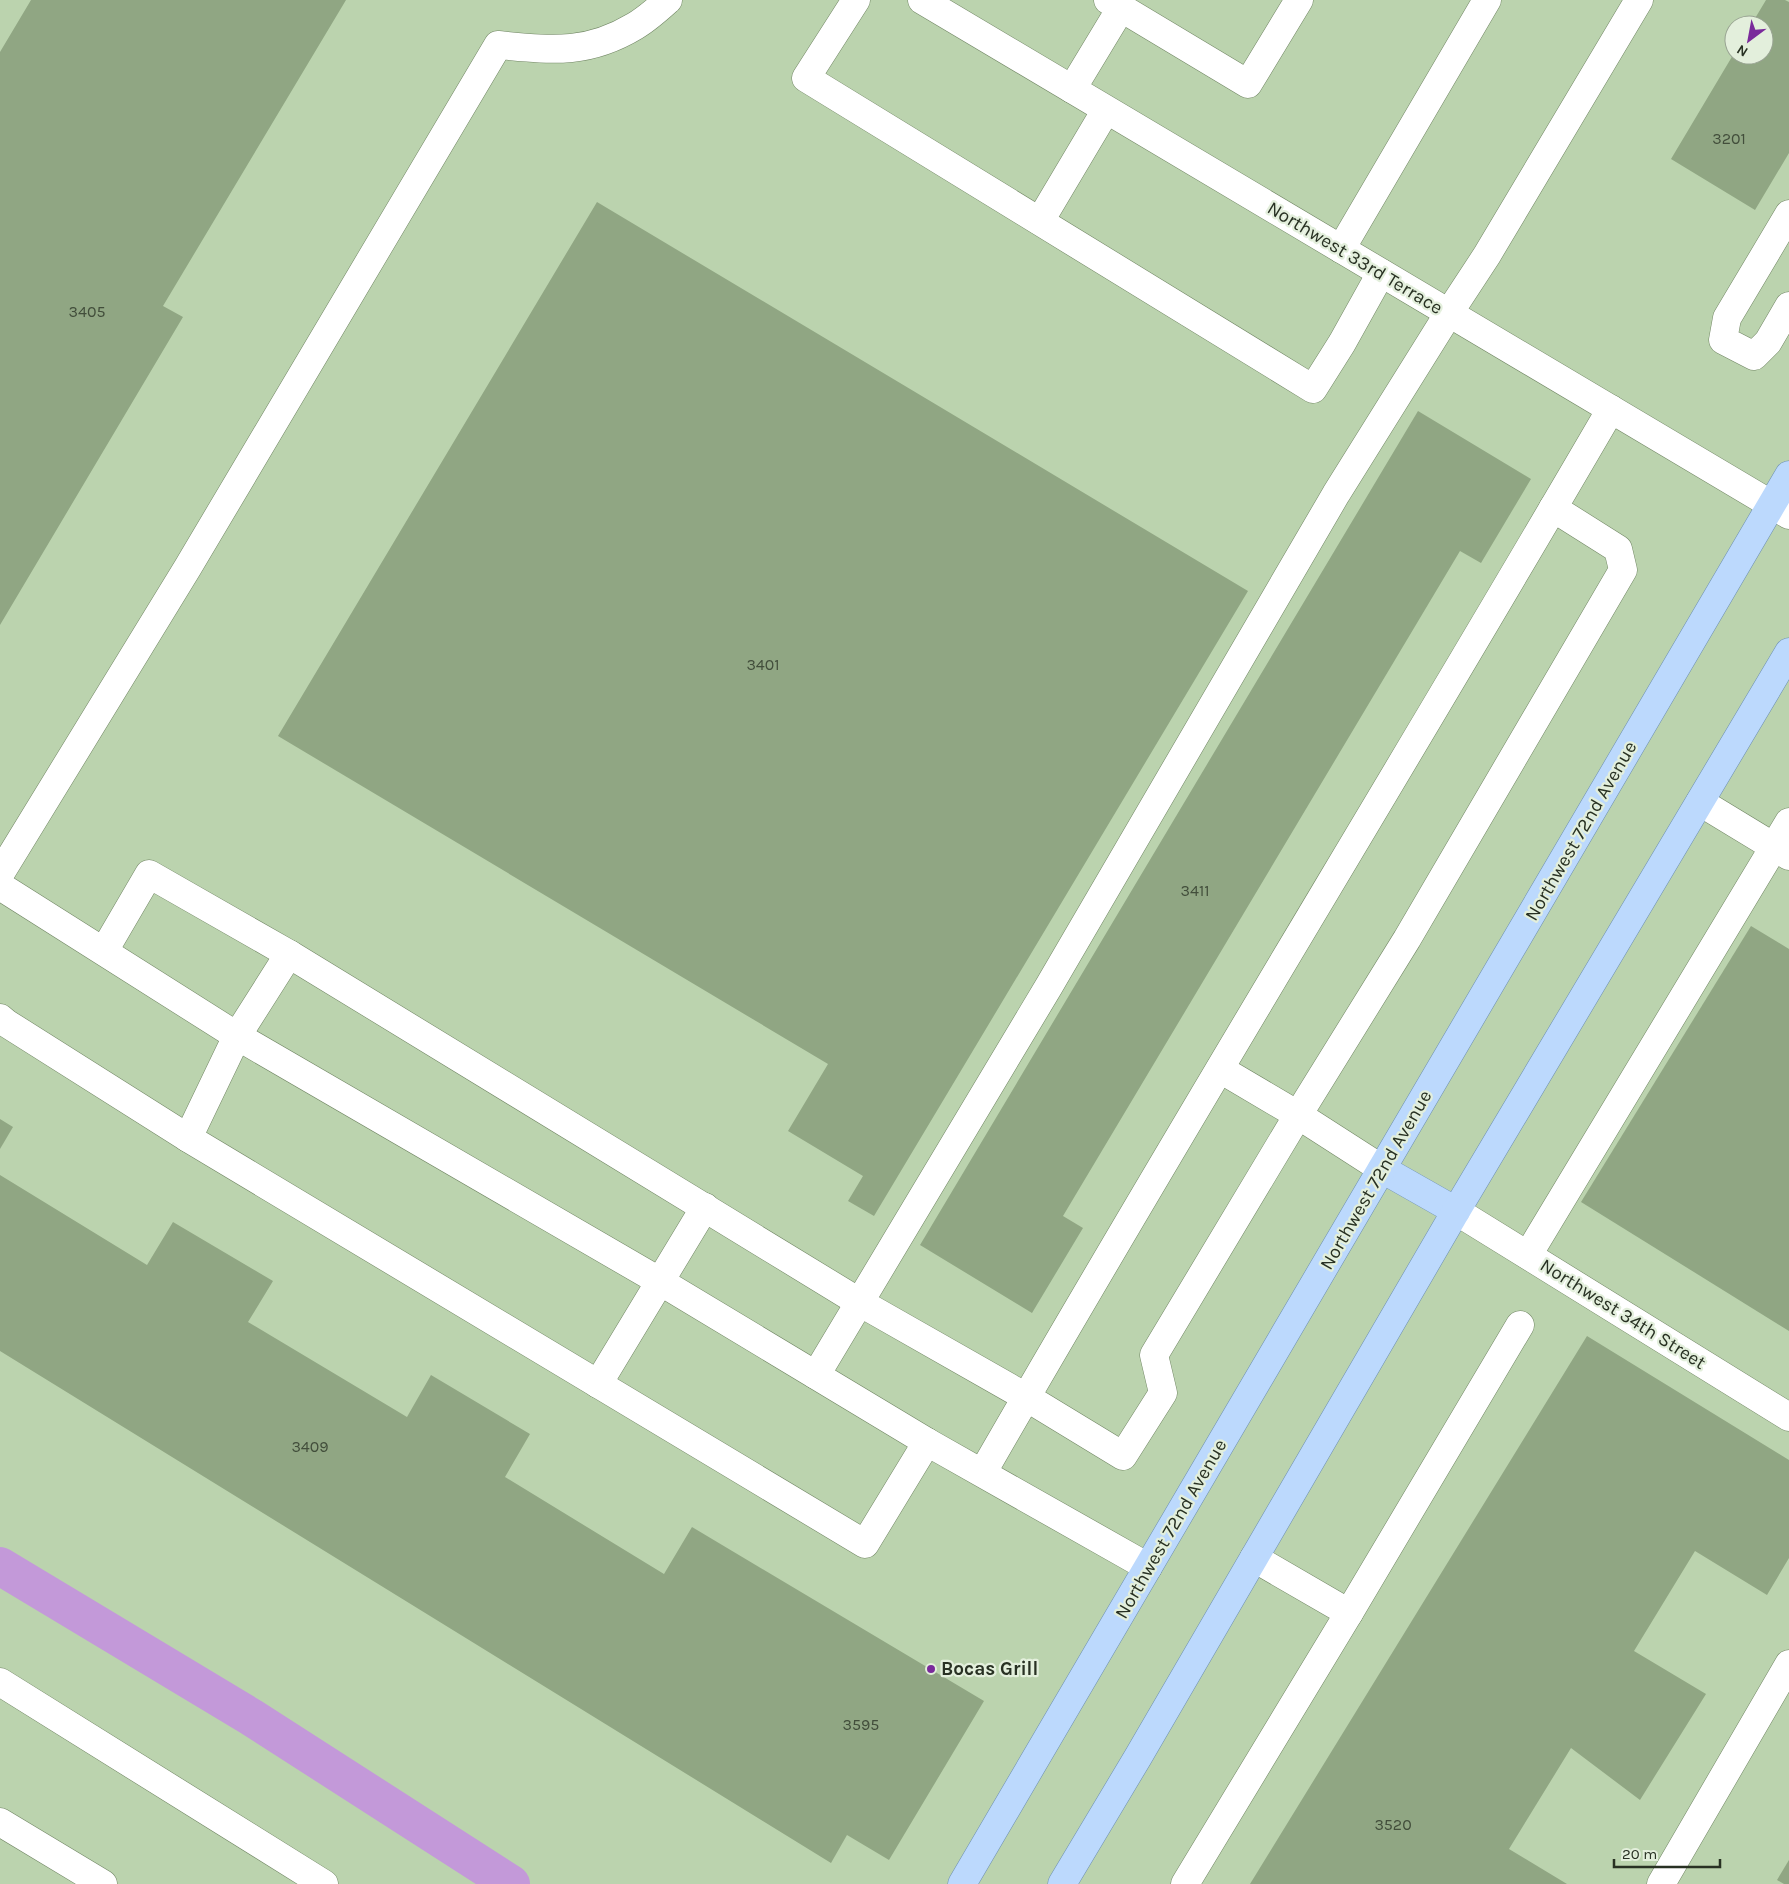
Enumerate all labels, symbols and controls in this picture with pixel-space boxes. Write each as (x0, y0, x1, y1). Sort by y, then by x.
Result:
north arrow (1724, 15, 1774, 65)
text: N (1734, 41, 1751, 60)
house number: 3201 (1712, 129, 1746, 148)
street label: Northwest 33rd Terrace (1263, 197, 1447, 319)
house number: 3405 (69, 302, 105, 321)
house number: 3401 (746, 655, 780, 674)
street label: Northwest 72nd Avenue (1521, 737, 1641, 925)
house number: 3411 (1181, 881, 1209, 900)
street label: Northwest 72nd Avenue (1316, 1086, 1436, 1274)
street label: Northwest 34th Street (1536, 1254, 1710, 1374)
street label: Northwest 72nd Avenue (1111, 1435, 1231, 1623)
house number: 3409 (291, 1437, 329, 1456)
place label: Bocas Grill (941, 1658, 1038, 1680)
marker: Bocas Grill (925, 1663, 937, 1675)
house number: 3595 (843, 1715, 879, 1734)
house number: 3520 (1374, 1815, 1412, 1834)
scale bar (1614, 1836, 1720, 1868)
text: 20 m (1622, 1845, 1657, 1863)

